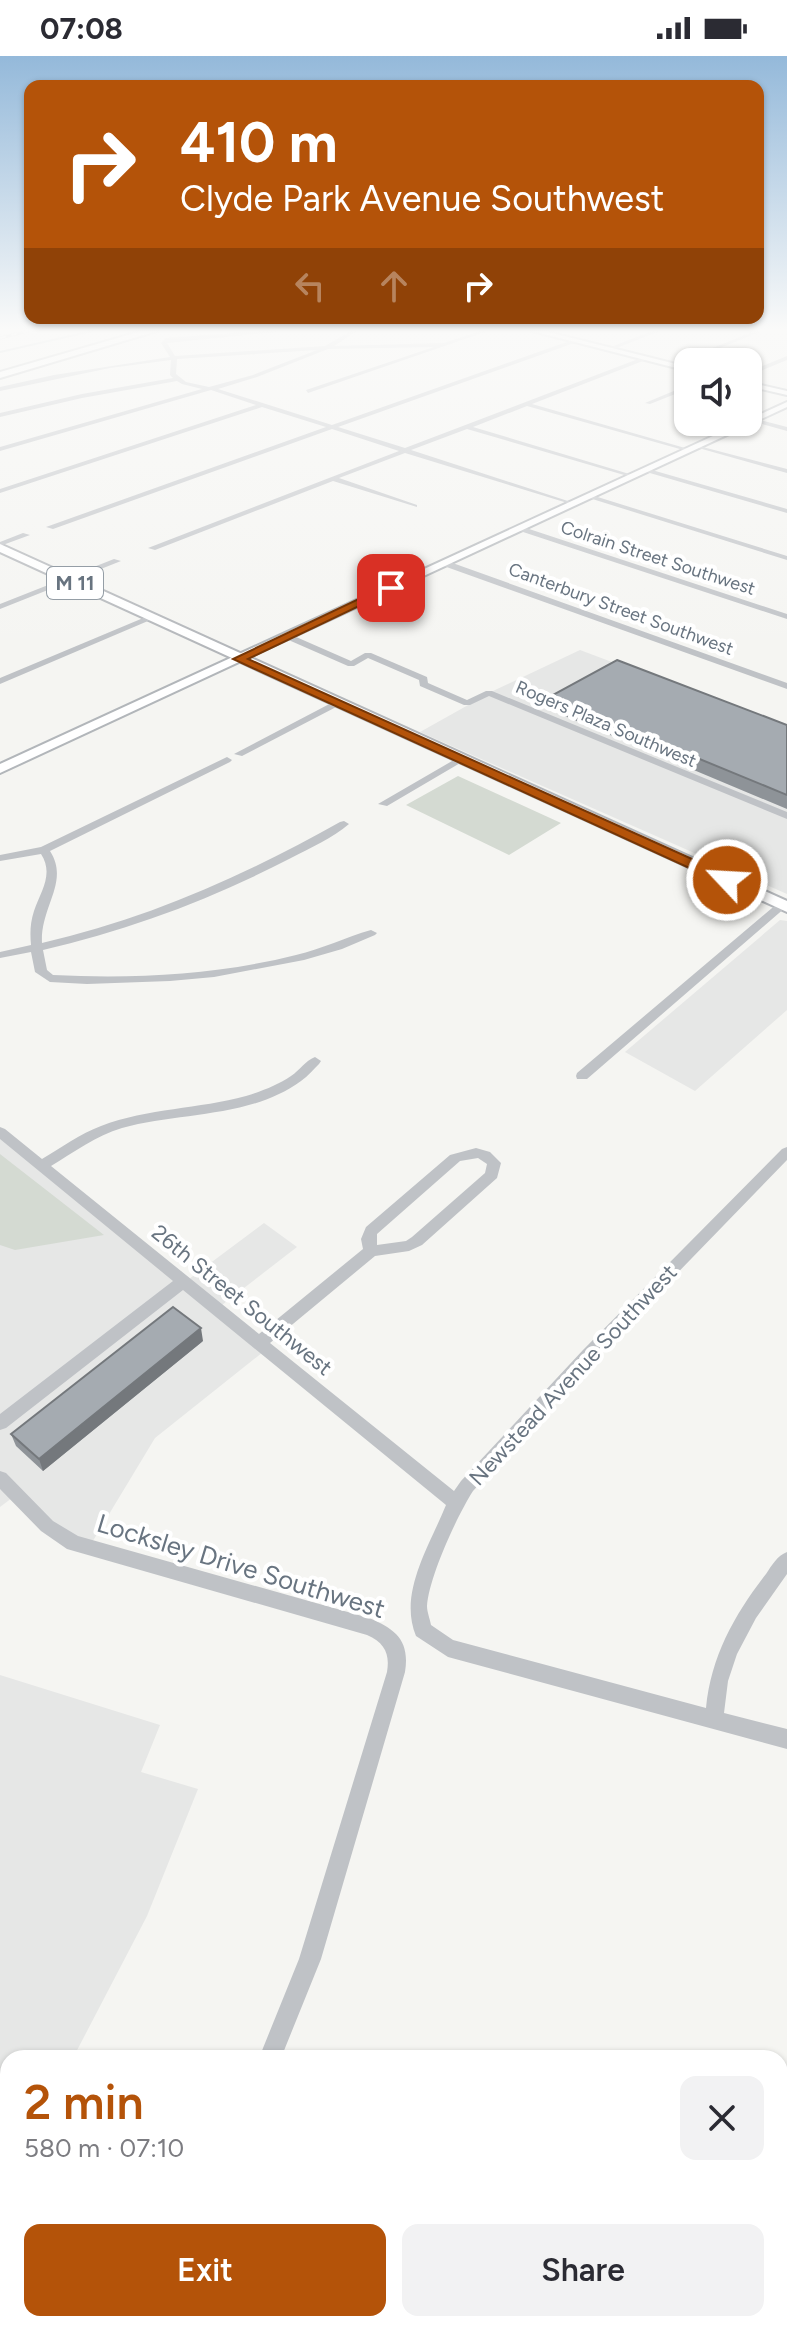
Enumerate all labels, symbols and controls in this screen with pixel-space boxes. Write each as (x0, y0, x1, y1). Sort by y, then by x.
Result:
text: 07:08 (40, 10, 123, 47)
text: 410 m (180, 109, 338, 176)
icon: right (48, 112, 152, 216)
text: Clyde Park Avenue Southwest (180, 177, 664, 220)
icon: left (288, 264, 332, 308)
icon: ahead (372, 264, 416, 308)
icon: right (456, 264, 500, 308)
map controls (674, 348, 762, 436)
button: sound (674, 348, 762, 436)
street label: Colrain Street Southwest (558, 516, 758, 600)
pin (357, 554, 425, 622)
street label: Canterbury Street Southwest (506, 558, 737, 660)
icon: arrive (369, 566, 413, 610)
road number: M 11 (47, 567, 103, 599)
street label: Rogers Plaza Southwest (512, 676, 700, 772)
position arrow (685, 838, 769, 922)
street label: 26th Street Southwest (146, 1219, 338, 1381)
street label: Newstead Avenue Southwest (463, 1259, 683, 1491)
street label: Locksley Drive Southwest (93, 1507, 389, 1625)
text: 2 min (24, 2073, 144, 2131)
button: close (680, 2076, 764, 2160)
text: 580 m · 07:10 (24, 2132, 184, 2164)
button: Exit (24, 2224, 386, 2316)
button: Share (402, 2224, 764, 2316)

